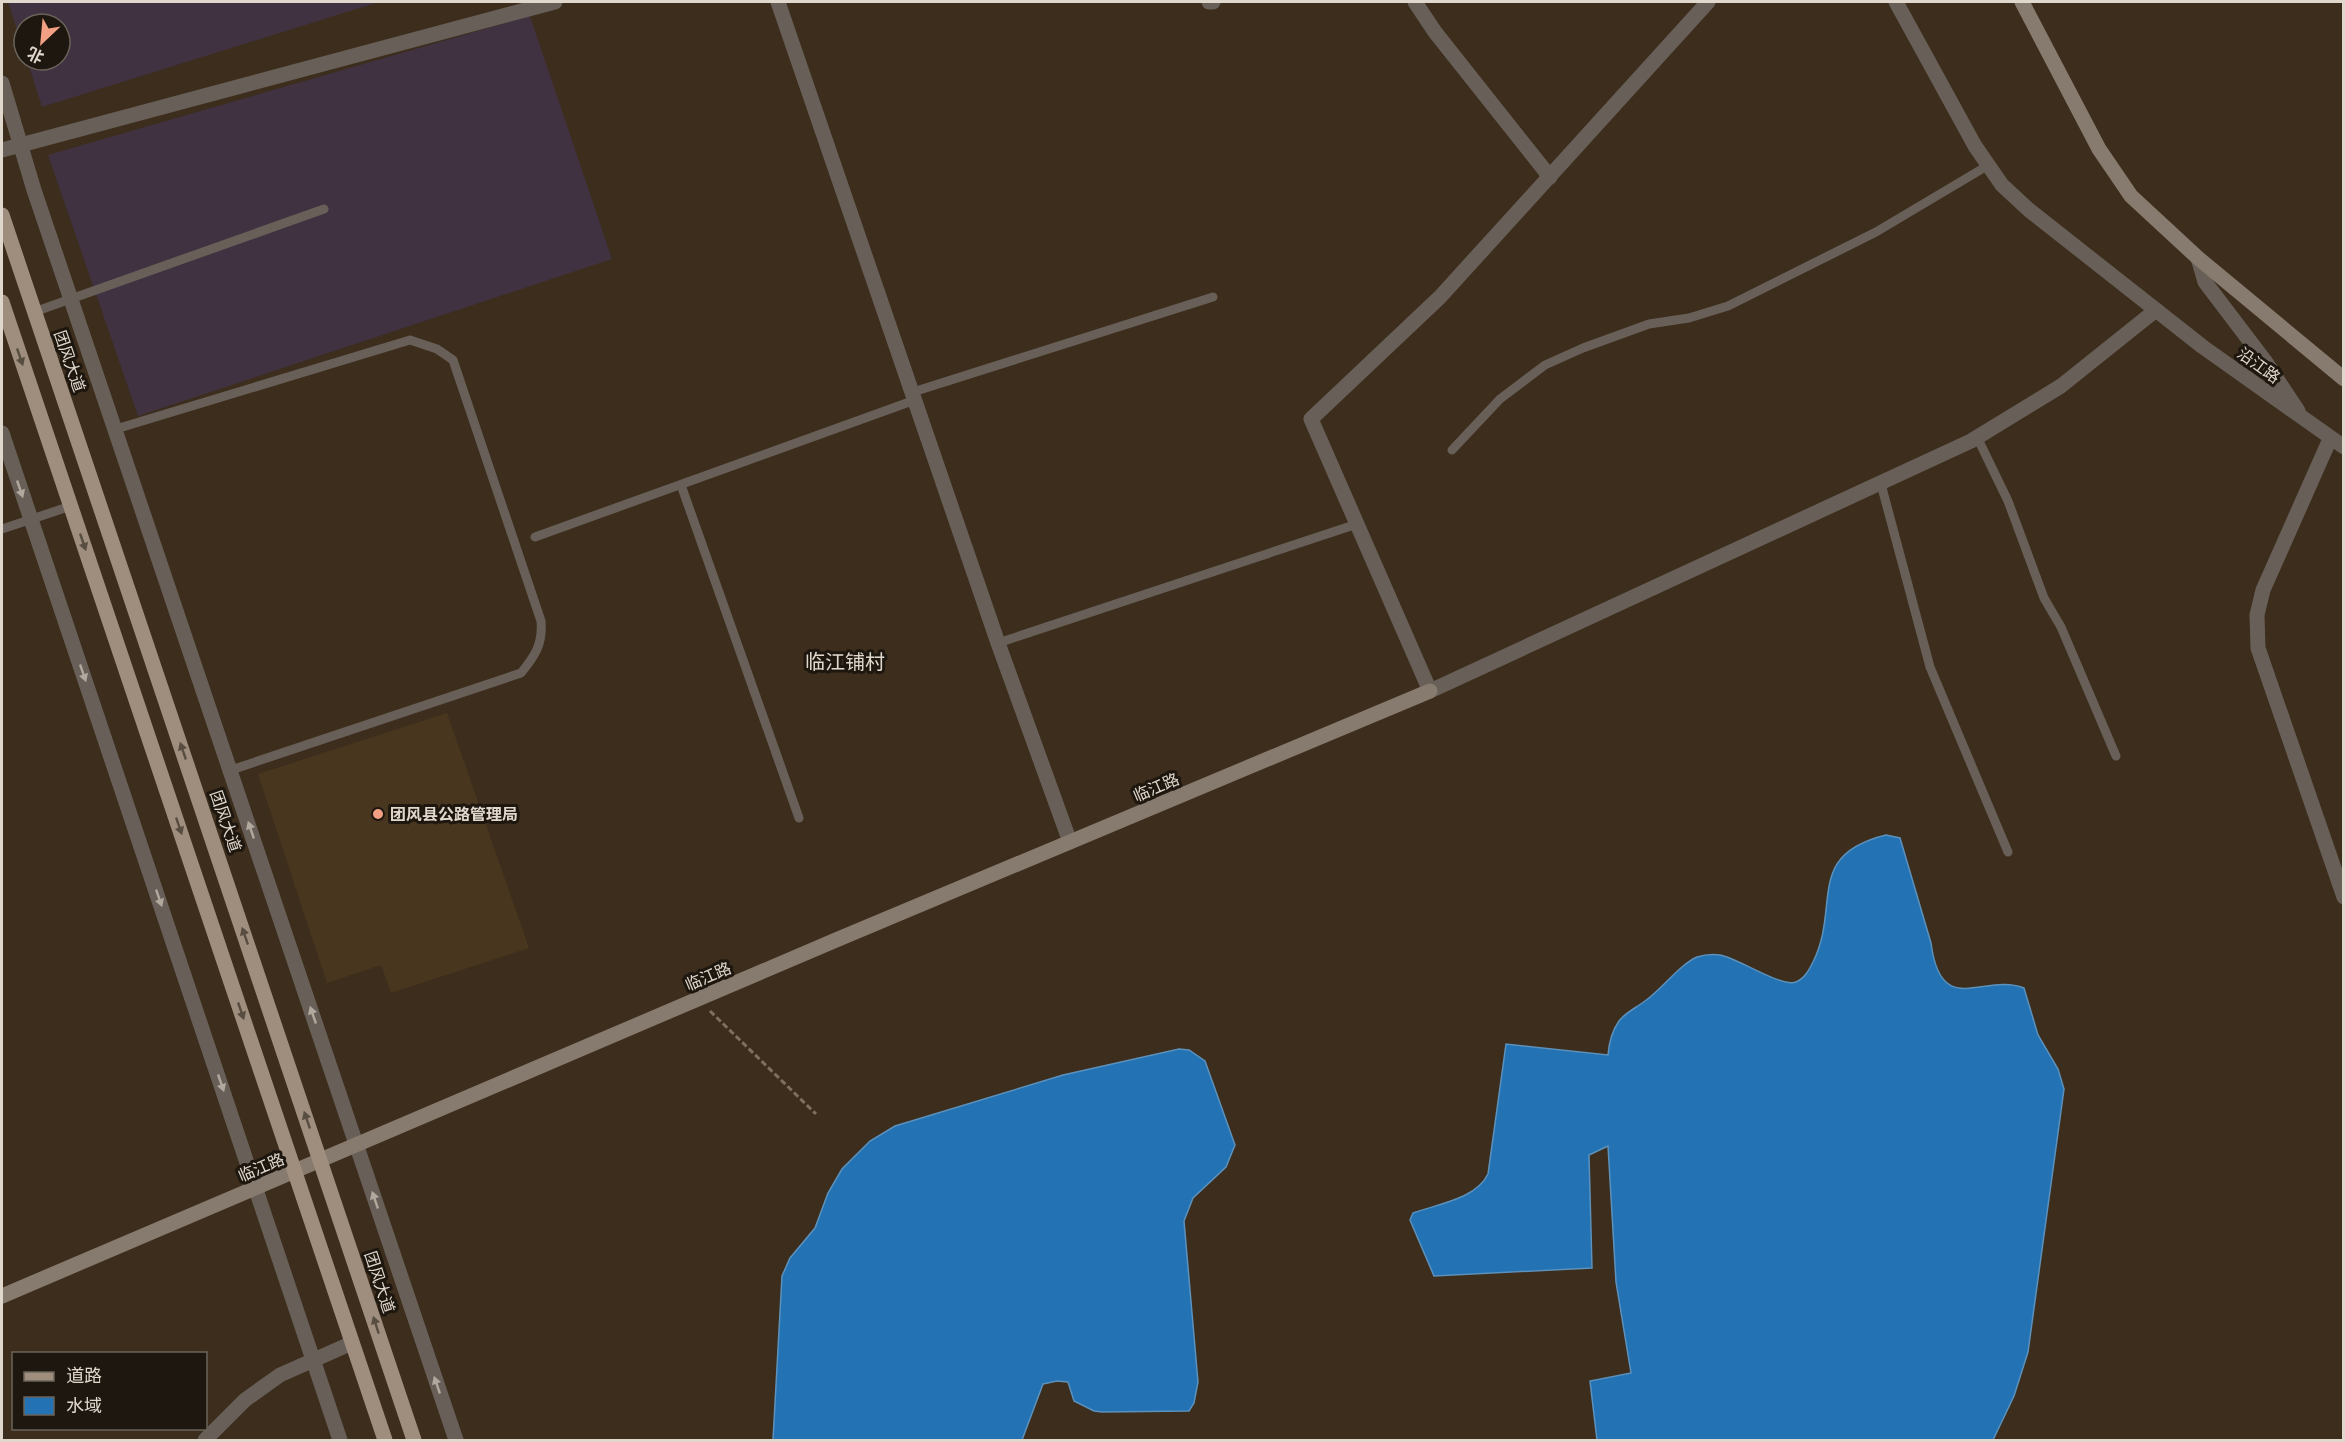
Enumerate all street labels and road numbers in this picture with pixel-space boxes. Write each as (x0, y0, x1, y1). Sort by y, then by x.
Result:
street label: 团风大道 (50, 328, 89, 395)
street label: 沿江路 (2234, 344, 2284, 387)
street label: 临江路 (1130, 769, 1182, 806)
street label: 团风大道 (206, 788, 245, 855)
street label: 临江路 (682, 958, 734, 995)
street label: 临江路 (235, 1149, 287, 1186)
street label: 团风大道 (361, 1249, 398, 1316)

